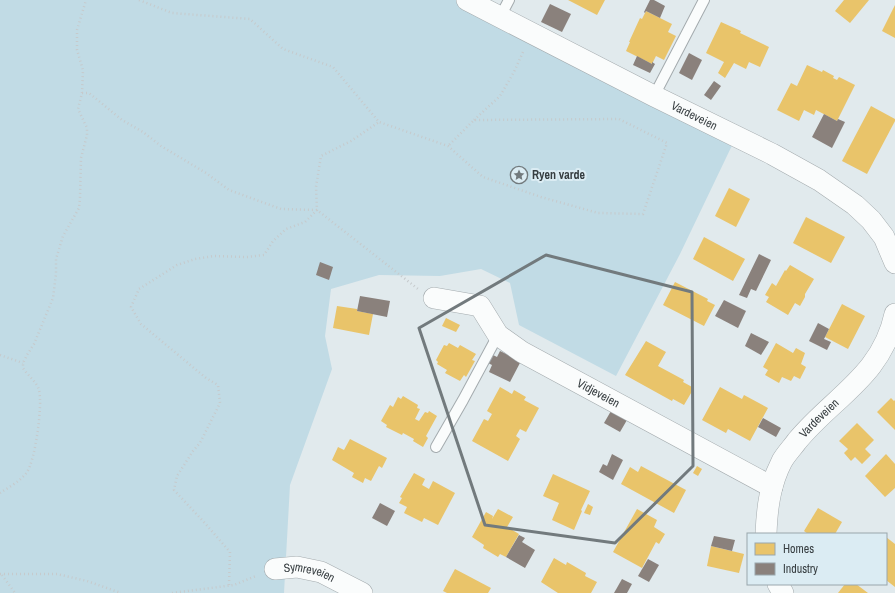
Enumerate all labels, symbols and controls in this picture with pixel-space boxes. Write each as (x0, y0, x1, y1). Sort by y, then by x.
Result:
street label: Vardeveien (668, 98, 720, 134)
place icon: Ryen varde (509, 165, 529, 185)
place label: Ryen varde (532, 167, 586, 183)
street label: Vidjeveien (574, 375, 623, 411)
street label: Vardeveien (795, 395, 842, 441)
legend (747, 533, 887, 585)
text: Homes (783, 541, 814, 557)
street label: Symreveien (283, 559, 338, 586)
text: Industry (783, 561, 818, 577)

